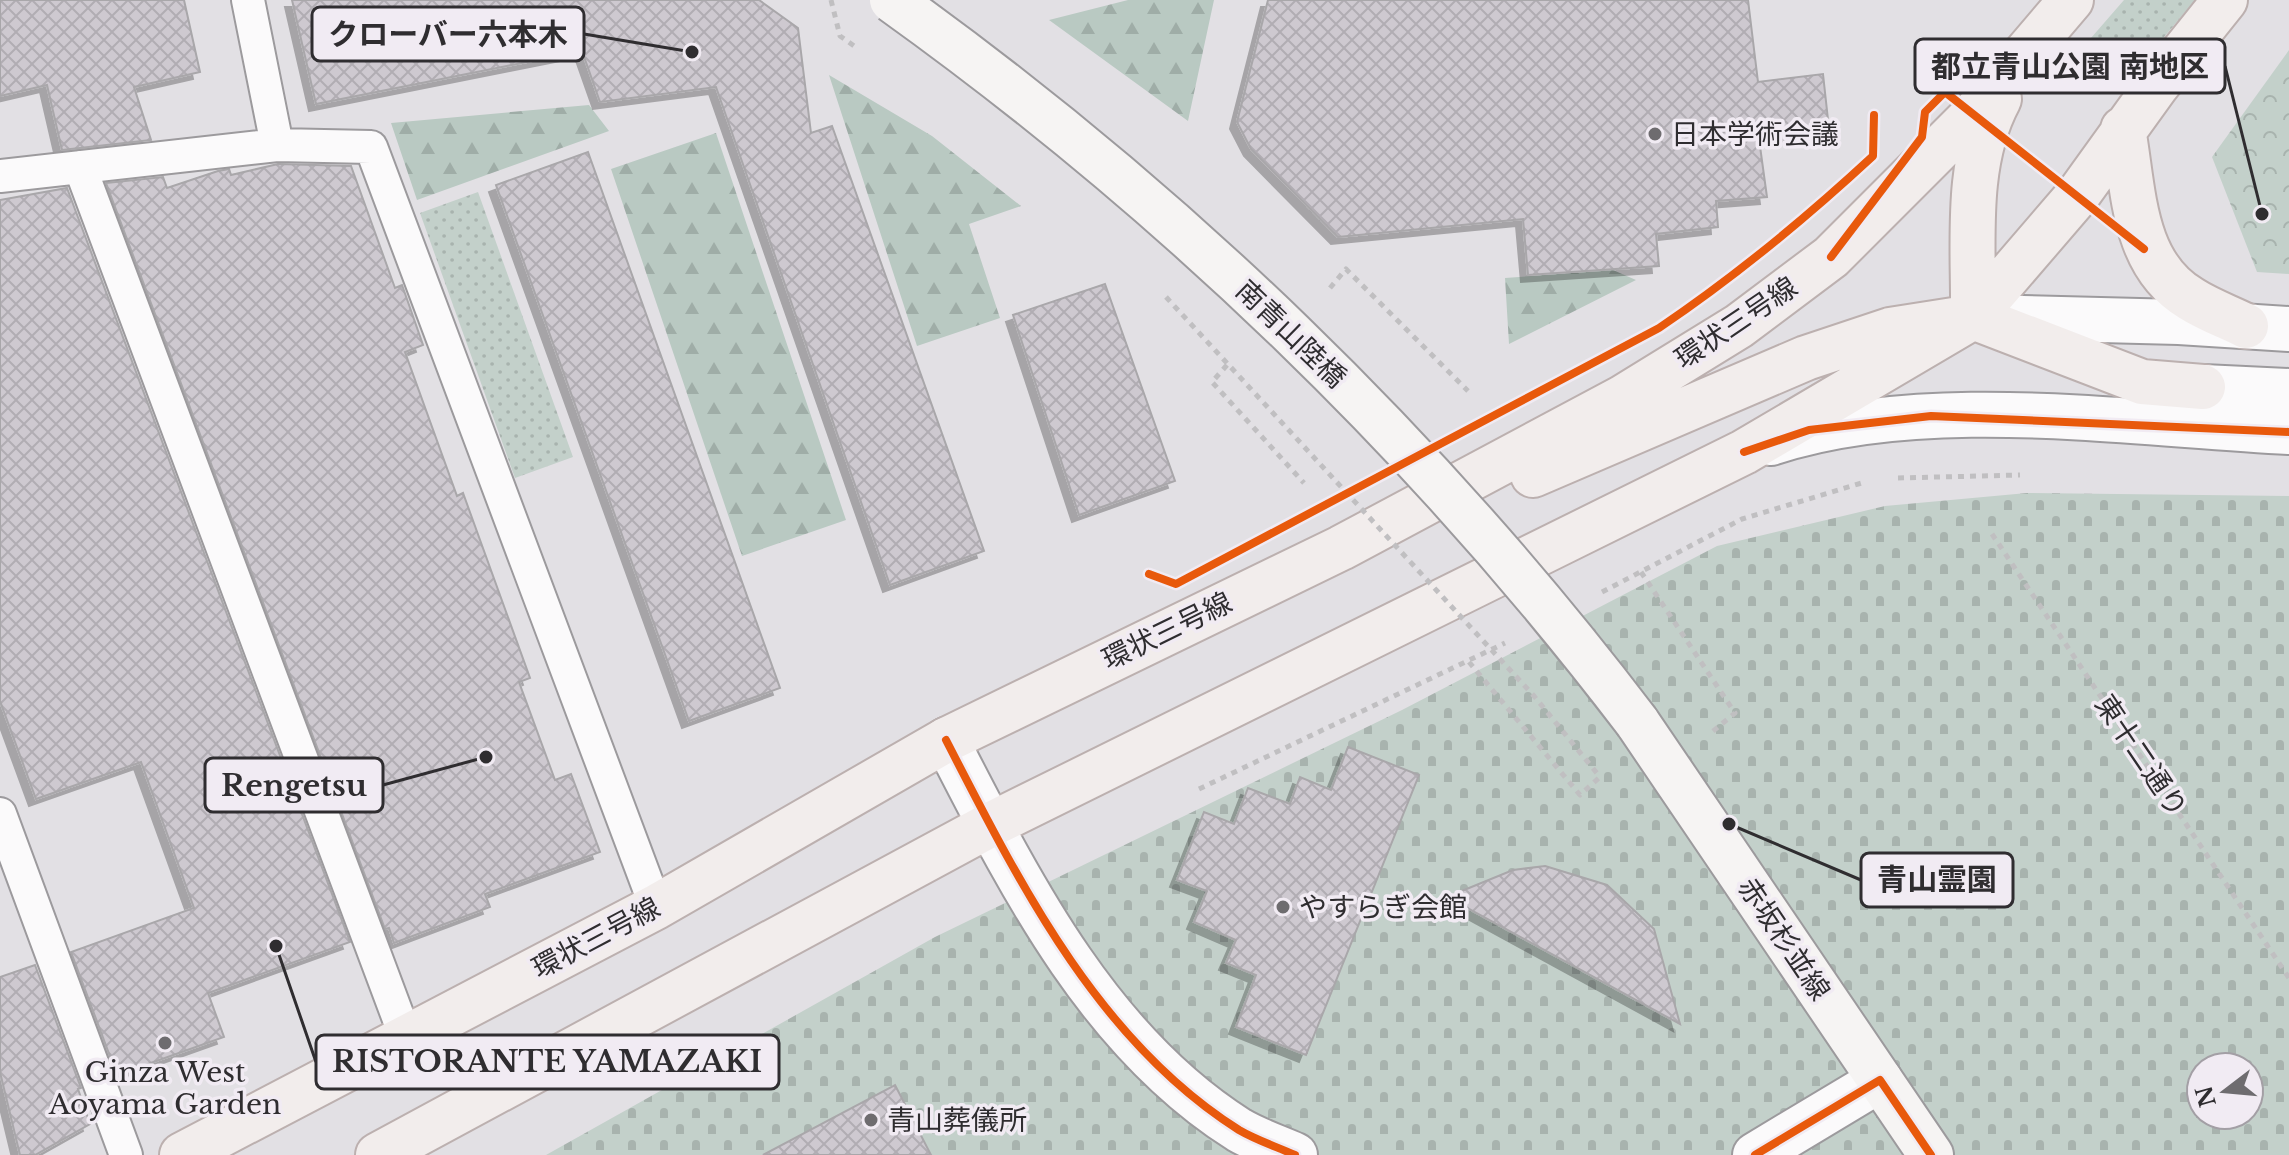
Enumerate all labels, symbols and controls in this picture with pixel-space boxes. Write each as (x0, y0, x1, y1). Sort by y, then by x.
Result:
callout: クローバー六本木 (312, 7, 584, 61)
text: クローバー六本木 (328, 16, 568, 53)
callout: 都立青山公園 南地区 (1915, 39, 2225, 93)
text: 都立青山公園 南地区 (1931, 48, 2209, 85)
place label: 日本学術会議 (1671, 117, 1839, 152)
marker: 日本学術会議 (1646, 125, 1664, 143)
street label: 環状三号線 (1668, 269, 1804, 377)
street label: 南青山陸橋 (1228, 273, 1354, 395)
street label: 環状三号線 (1096, 585, 1238, 677)
street label: 東十二通り (2087, 688, 2195, 824)
callout: Rengetsu (205, 758, 383, 812)
text: Rengetsu (221, 767, 367, 804)
callout: 青山霊園 (1861, 853, 2013, 907)
text: 青山霊園 (1877, 861, 1997, 898)
street label: 赤坂杉並線 (1730, 871, 1838, 1007)
street label: 環状三号線 (526, 890, 666, 986)
place label: やすらぎ会館 (1299, 890, 1467, 925)
marker: やすらぎ会館 (1274, 898, 1292, 916)
marker: Ginza West Aoyama Garden (156, 1034, 174, 1052)
callout: RISTORANTE YAMAZAKI (316, 1035, 779, 1089)
text: RISTORANTE YAMAZAKI (332, 1043, 762, 1080)
north arrow (2185, 1051, 2265, 1131)
place label: Ginza West Aoyama Garden (48, 1055, 281, 1122)
text: N (2190, 1082, 2222, 1110)
place label: 青山葬儀所 (887, 1103, 1027, 1138)
marker: 青山葬儀所 (862, 1111, 880, 1129)

